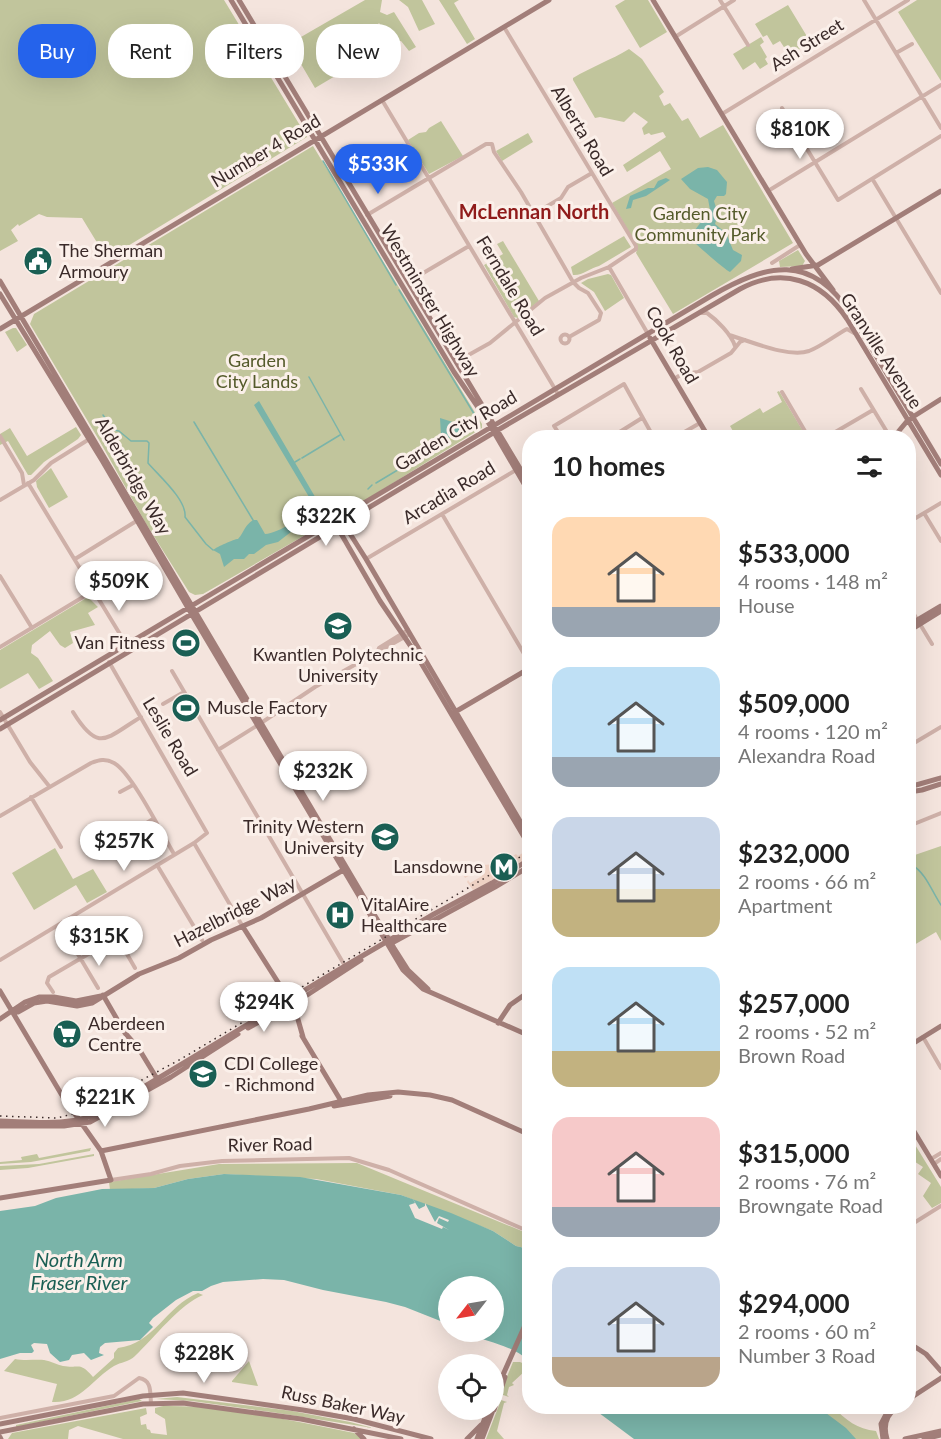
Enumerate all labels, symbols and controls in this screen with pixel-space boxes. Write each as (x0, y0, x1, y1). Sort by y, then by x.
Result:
street label: Ash Street (766, 13, 848, 75)
chip: Buy (18, 24, 96, 78)
chip: Rent (108, 24, 193, 78)
chip: Filters (205, 24, 304, 78)
chip: New (316, 24, 401, 78)
street label: Alberta Road (547, 81, 619, 180)
street label: Number 4 Road (207, 109, 324, 191)
pin: $810K (758, 109, 842, 160)
text: $810K (770, 116, 830, 140)
pin: $533K (336, 144, 420, 195)
text: $533K (348, 151, 408, 175)
district label: McLennan North (459, 199, 609, 223)
park label: Garden City Community Park (634, 202, 766, 245)
street label: Westminster Highway (377, 220, 486, 381)
street label: Ferndale Road (472, 231, 549, 339)
place label: The Sherman Armoury (59, 239, 163, 282)
public building icon: The Sherman Armoury (22, 245, 54, 277)
street label: Granville Avenue (836, 289, 927, 412)
street label: Cook Road (642, 302, 704, 387)
park label: Garden City Lands (216, 349, 298, 392)
street label: Garden City Road (390, 385, 521, 475)
street label: Alderbridge Way (91, 413, 177, 539)
text: 10 homes (552, 450, 665, 482)
icon: filters (853, 450, 886, 483)
street label: Arcadia Road (398, 456, 499, 528)
pin: $322K (284, 496, 368, 547)
text: $322K (296, 503, 356, 527)
text: $533,000 (738, 537, 850, 569)
icon: home (600, 541, 672, 613)
pin: $509K (77, 561, 161, 612)
text: $509K (89, 568, 149, 592)
text: 4 rooms · 148 m² (738, 569, 888, 593)
text: House (738, 593, 795, 617)
school or university icon: Kwantlen Polytechnic University (322, 610, 354, 642)
sports icon: Van Fitness (170, 627, 202, 659)
place label: Van Fitness (74, 631, 165, 653)
place label: Kwantlen Polytechnic University (253, 643, 424, 686)
text: $509,000 (738, 687, 850, 719)
icon: home (600, 691, 672, 763)
sports icon: Muscle Factory (170, 692, 202, 724)
street label: Leslie Road (139, 693, 203, 780)
place label: Muscle Factory (207, 696, 328, 718)
text: 4 rooms · 120 m² (738, 719, 888, 743)
text: Alexandra Road (738, 743, 875, 767)
pin: $232K (281, 751, 365, 802)
text: $232K (293, 758, 353, 782)
place label: Trinity Western University (243, 815, 365, 858)
pin: $257K (82, 821, 166, 872)
school or university icon: Trinity Western University (369, 821, 401, 853)
text: $257K (94, 828, 154, 852)
text: $232,000 (738, 837, 850, 869)
icon: home (600, 841, 672, 913)
metro station icon: Lansdowne (488, 851, 520, 883)
place label: Lansdowne (393, 855, 483, 877)
text: 2 rooms · 66 m² (738, 869, 876, 893)
street label: Hazelbridge Way (170, 871, 300, 951)
place label: VitalAire Healthcare (361, 893, 447, 936)
text: Apartment (738, 893, 832, 917)
hospital icon: VitalAire Healthcare (324, 899, 356, 931)
pin: $315K (57, 916, 141, 967)
text: $315K (69, 923, 129, 947)
pin: $294K (222, 982, 306, 1033)
text: $257,000 (738, 987, 850, 1019)
text: $294K (234, 989, 294, 1013)
icon: home (600, 991, 672, 1063)
place label: Aberdeen Centre (88, 1012, 165, 1055)
supermarket icon: Aberdeen Centre (51, 1018, 83, 1050)
text: 2 rooms · 52 m² (738, 1019, 876, 1043)
text: Brown Road (738, 1043, 845, 1067)
place label: CDI College - Richmond (224, 1052, 318, 1095)
school or university icon: CDI College - Richmond (187, 1058, 219, 1090)
pin: $221K (63, 1077, 147, 1128)
text: $221K (75, 1084, 135, 1108)
street label: River Road (227, 1132, 313, 1156)
text: $315,000 (738, 1137, 850, 1169)
icon: home (600, 1141, 672, 1213)
text: 2 rooms · 76 m² (738, 1169, 876, 1193)
text: Browngate Road (738, 1193, 883, 1217)
water label: North Arm Fraser River (31, 1247, 129, 1294)
north arrow (438, 1276, 504, 1342)
map controls (438, 1276, 504, 1420)
text: $294,000 (738, 1287, 850, 1319)
icon: home (600, 1291, 672, 1363)
text: 2 rooms · 60 m² (738, 1319, 876, 1343)
pin: $228K (162, 1333, 246, 1384)
text: $228K (174, 1340, 234, 1364)
text: Number 3 Road (738, 1343, 876, 1367)
button: locate (438, 1354, 504, 1420)
street label: Russ Baker Way (279, 1380, 408, 1428)

